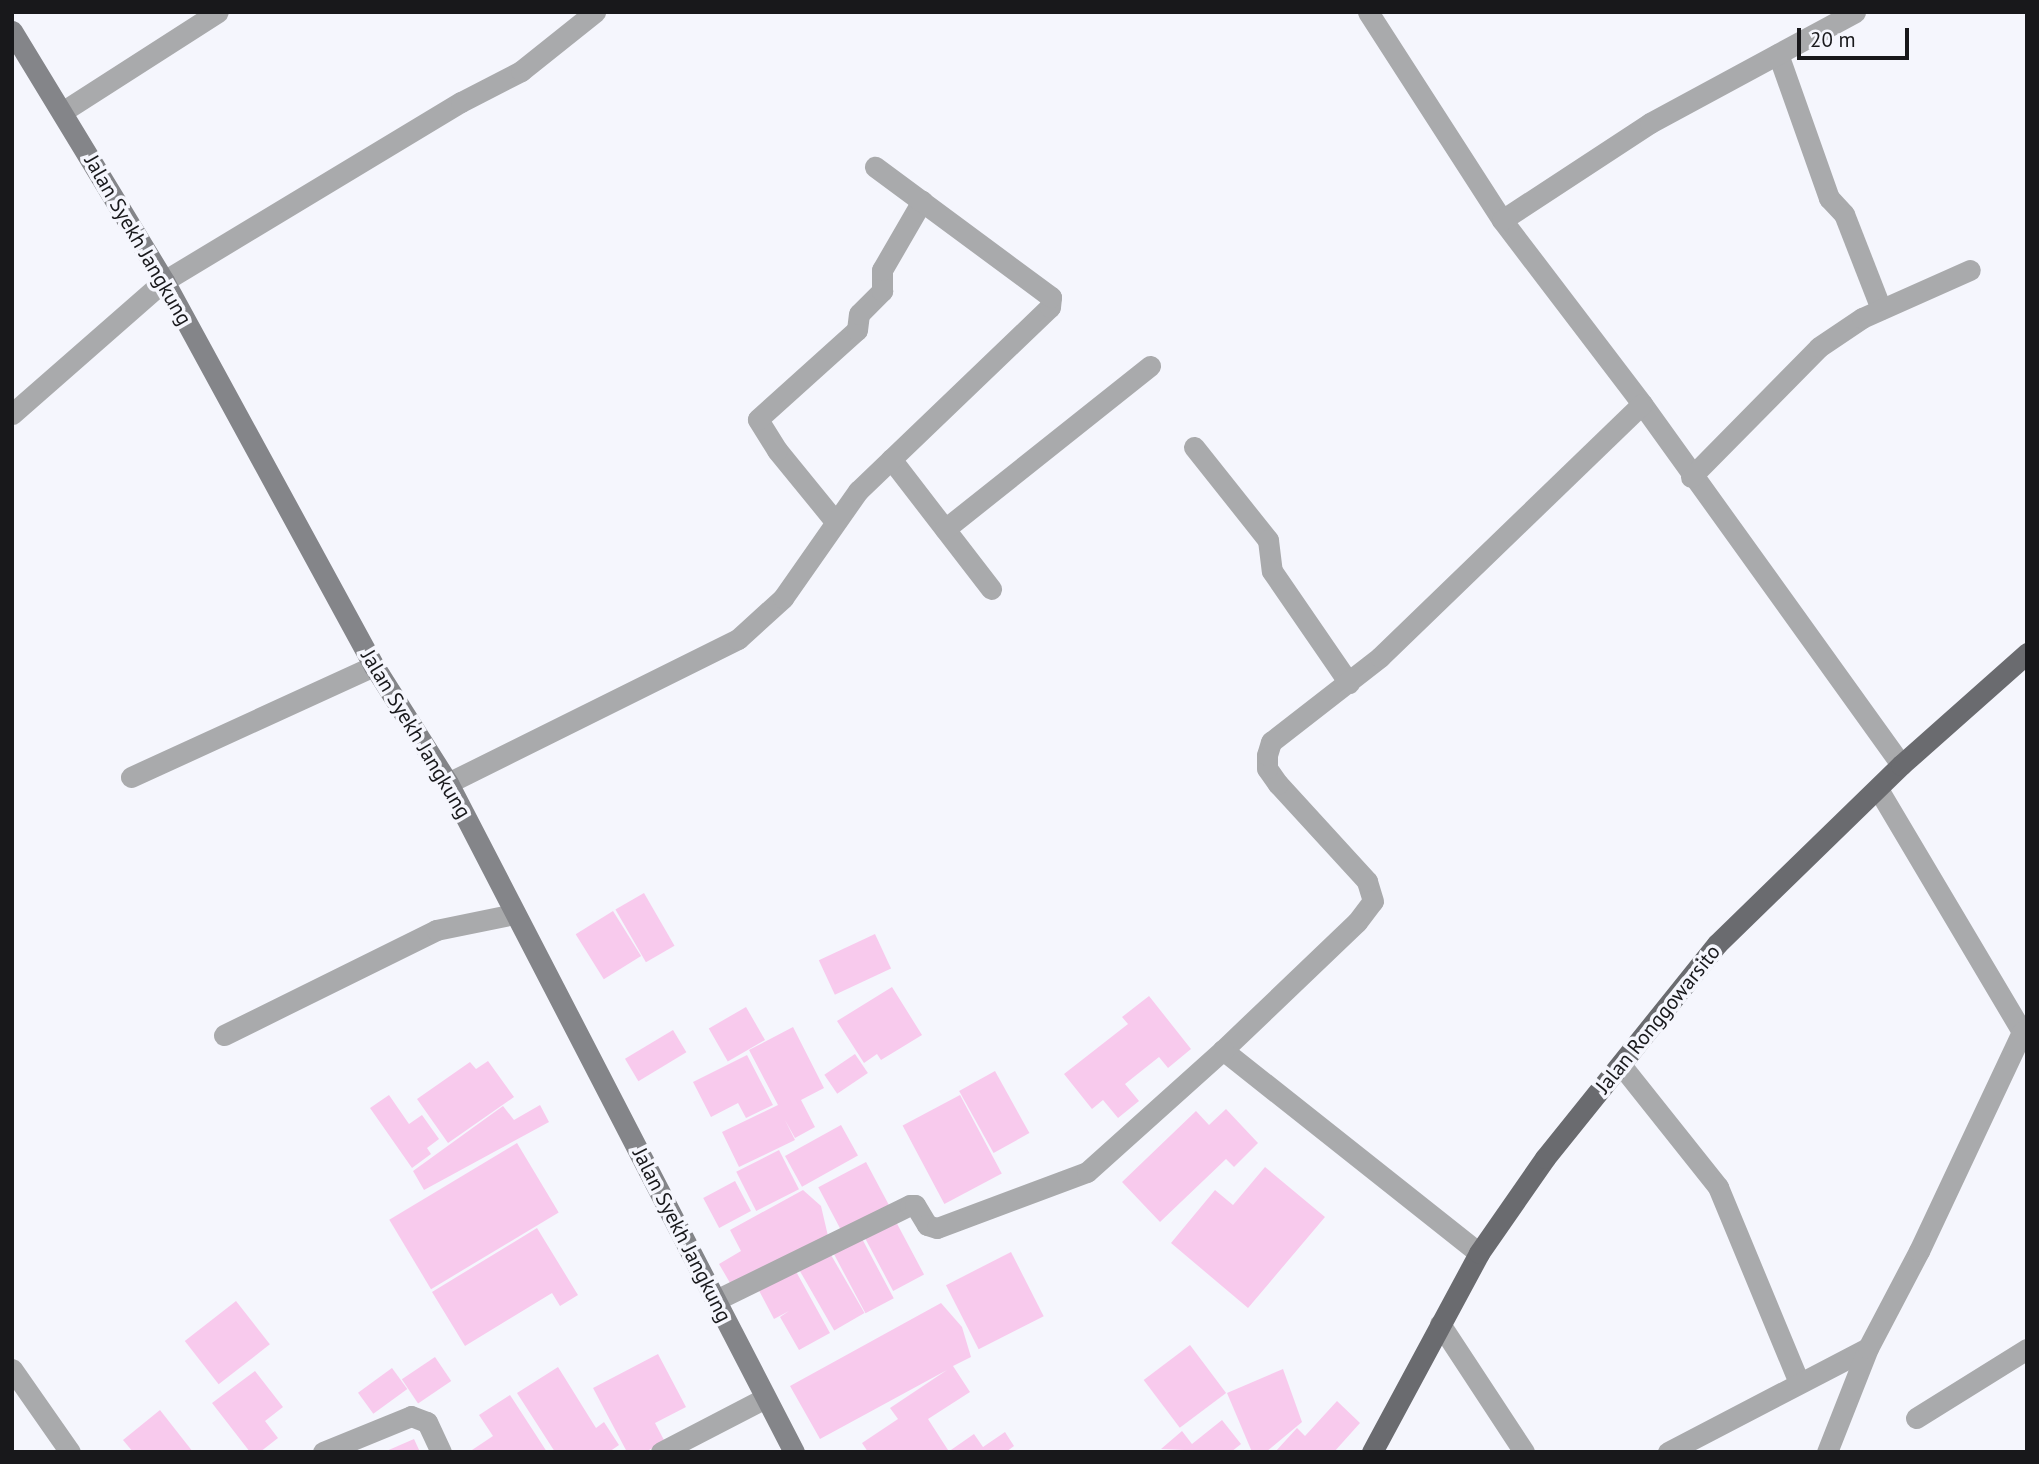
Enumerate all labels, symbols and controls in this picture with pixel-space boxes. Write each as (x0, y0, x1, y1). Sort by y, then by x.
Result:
scale bar (1801, 14, 1913, 58)
text: 20 m (1810, 26, 1856, 53)
street label: Jalan Syekh Jangkung (79, 151, 197, 329)
street label: Jalan Syekh Jangkung (356, 645, 476, 823)
street label: Jalan Ronggowarsito (1590, 940, 1726, 1098)
street label: Jalan Syekh Jangkung (627, 1144, 737, 1326)

